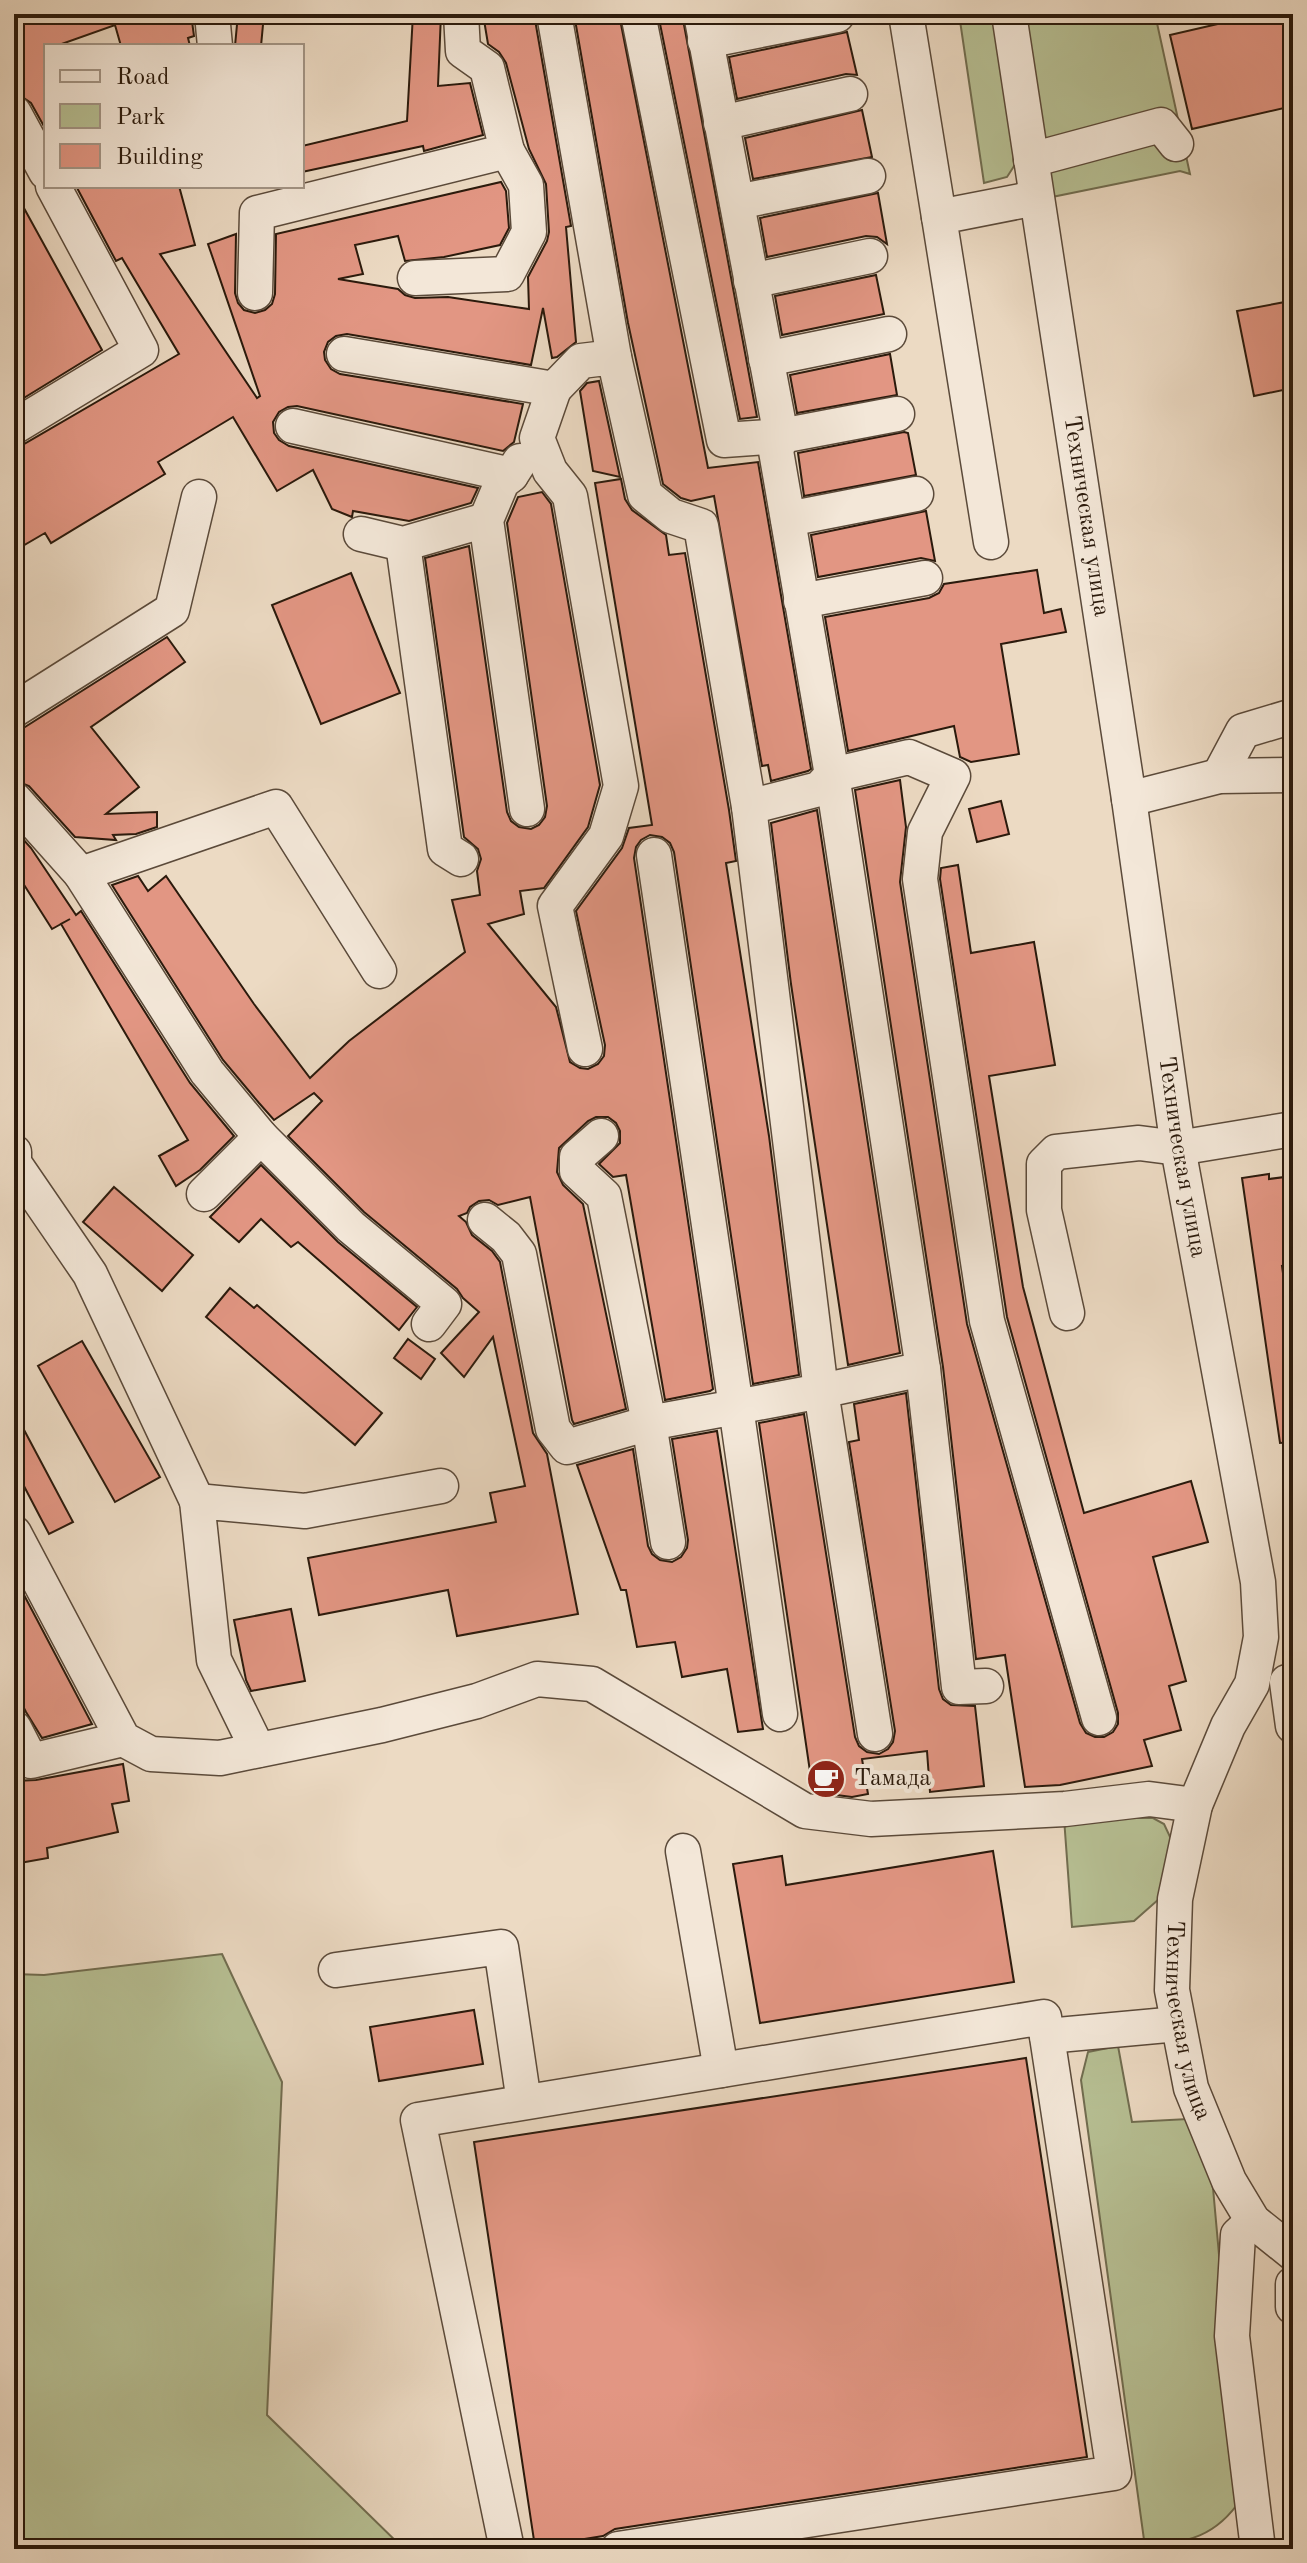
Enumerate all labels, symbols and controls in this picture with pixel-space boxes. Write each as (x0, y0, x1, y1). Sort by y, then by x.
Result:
legend (44, 44, 304, 188)
text: Road (116, 66, 169, 90)
text: Park (116, 106, 165, 130)
text: Building (116, 146, 203, 170)
street label: Техническая улица (1059, 414, 1113, 619)
street label: Техническая улица (1153, 1055, 1210, 1260)
cafe icon: Тамада (805, 1758, 847, 1800)
place label: Тамада (854, 1767, 931, 1791)
street label: Техническая улица (1159, 1920, 1215, 2124)

